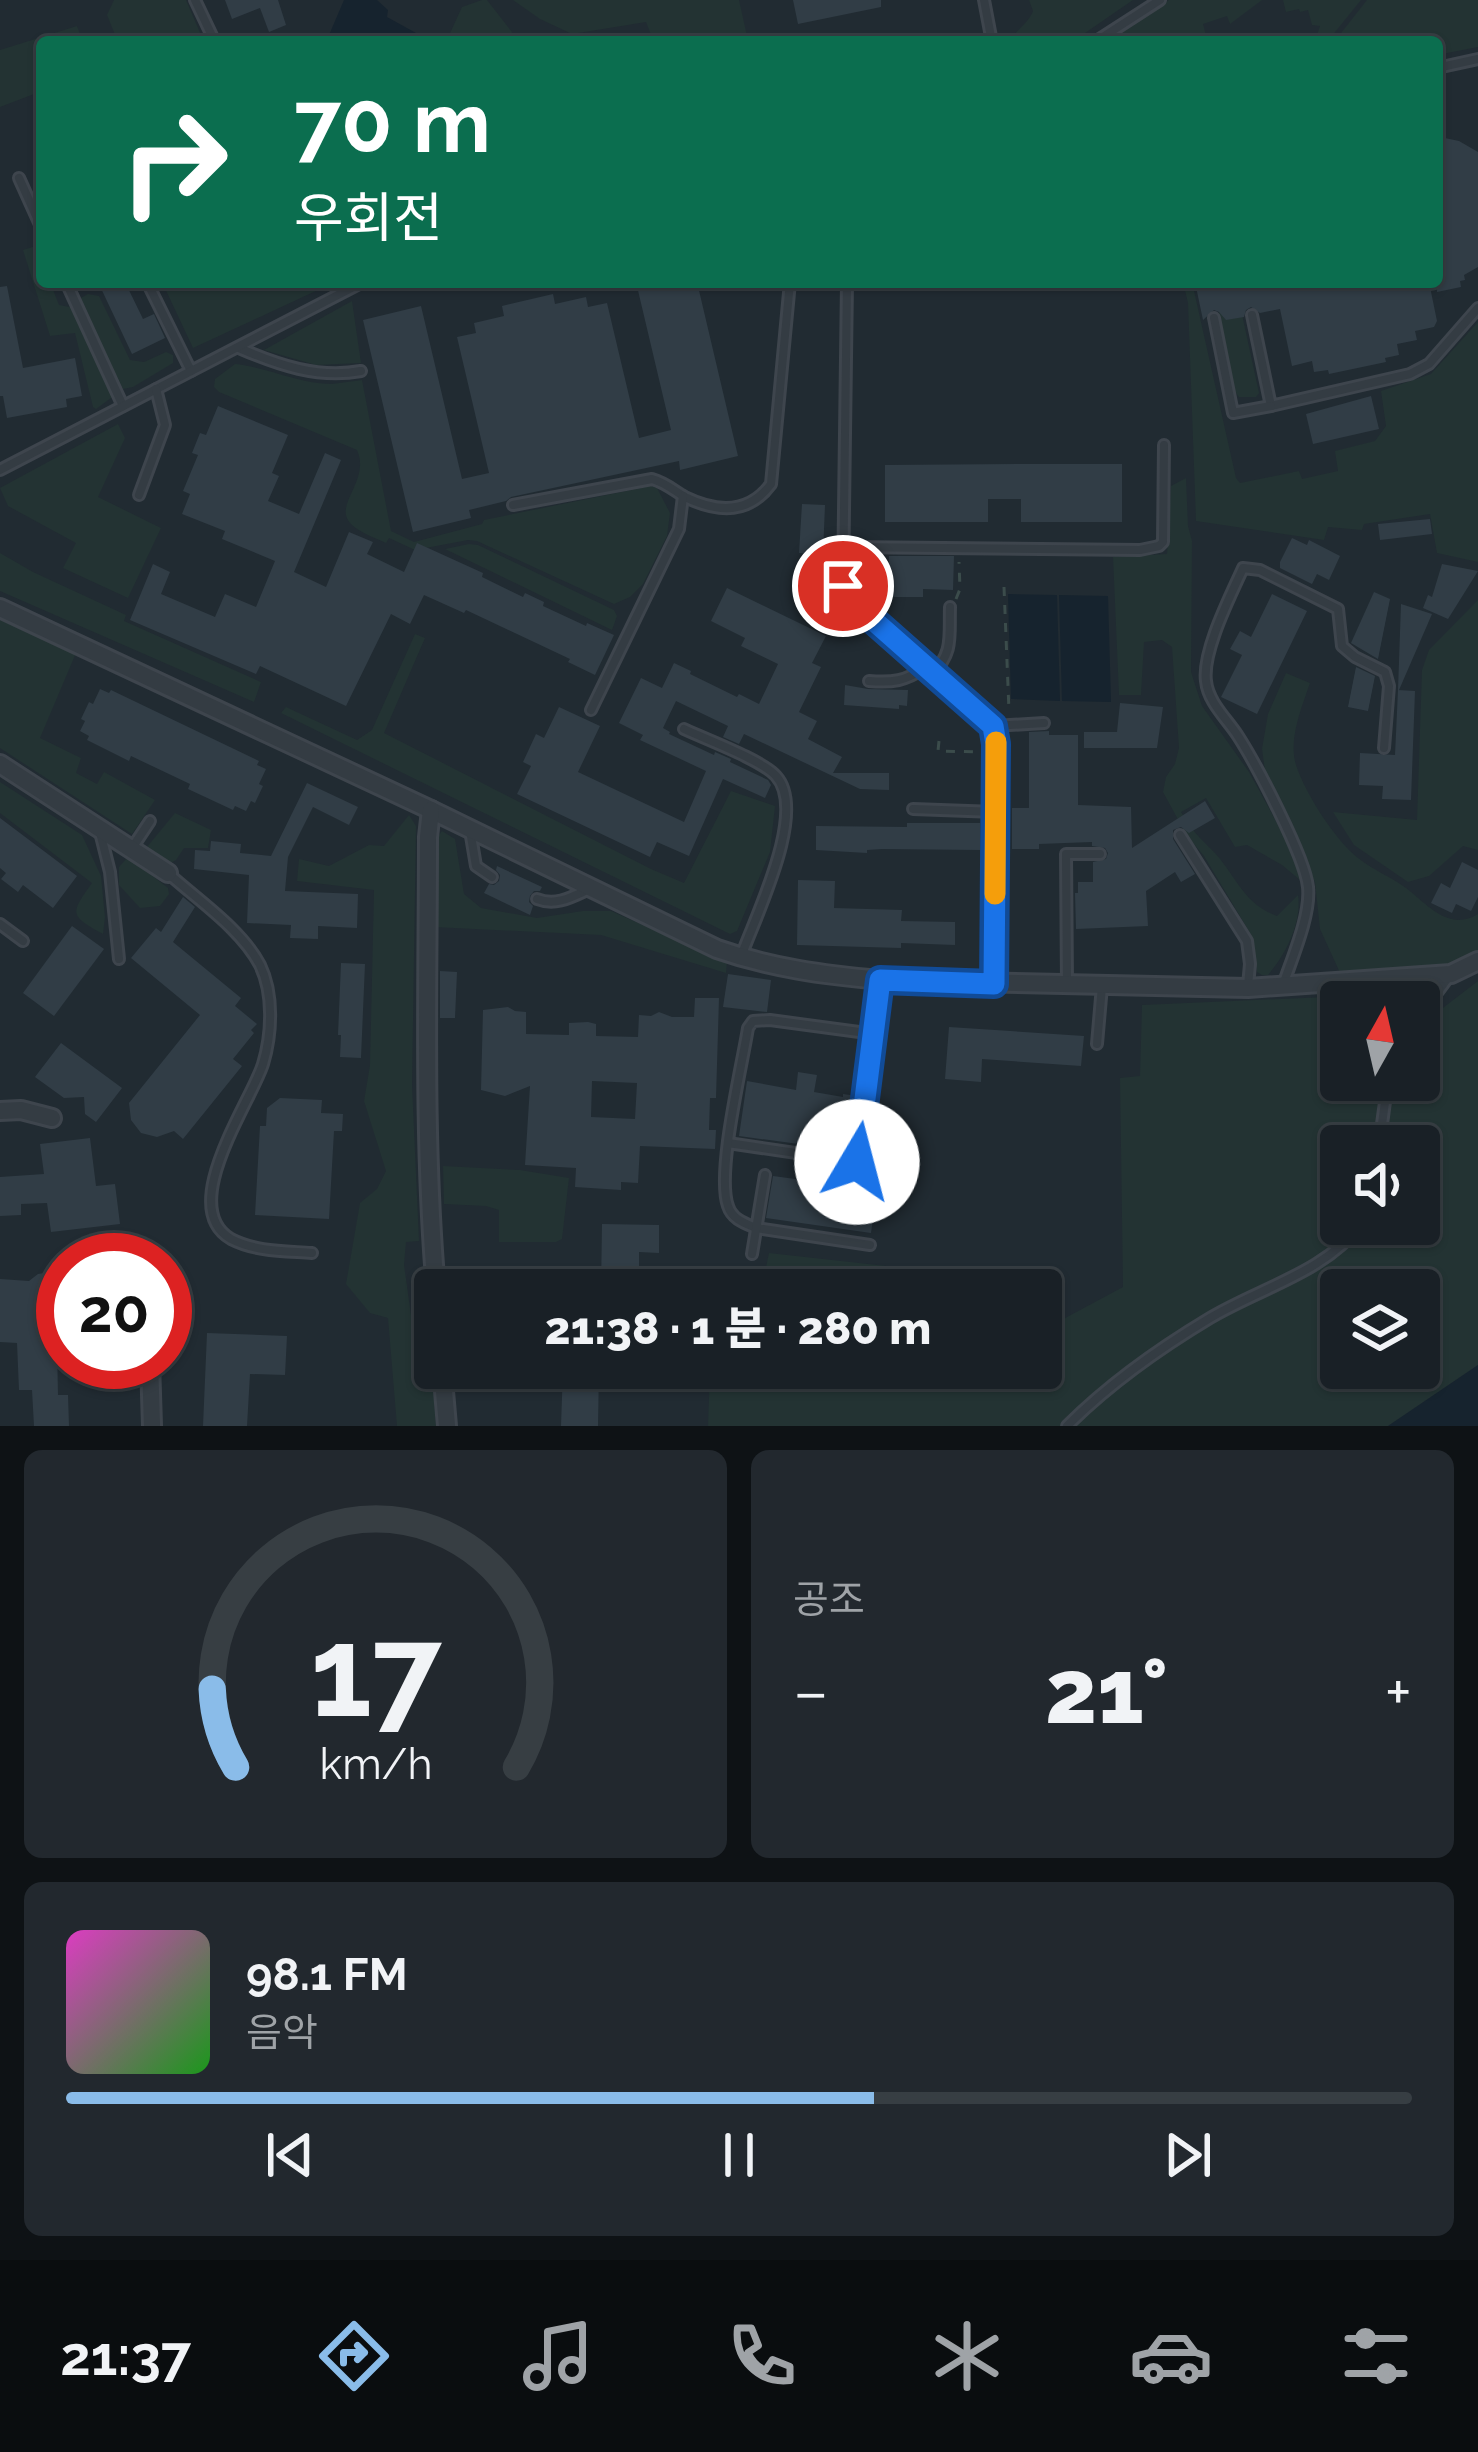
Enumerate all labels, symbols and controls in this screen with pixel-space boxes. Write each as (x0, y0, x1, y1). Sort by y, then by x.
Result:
text: 70 m (294, 73, 491, 172)
icon: right (96, 84, 252, 240)
text: 우회전 (294, 186, 443, 250)
pin (792, 535, 894, 637)
icon: arrive (810, 553, 876, 619)
north arrow (1320, 981, 1440, 1101)
map controls (1320, 981, 1440, 1389)
position arrow (794, 1099, 920, 1225)
button: sound (1320, 1125, 1440, 1245)
speed limit sign: 20 (36, 1233, 192, 1389)
button: layers (1320, 1269, 1440, 1389)
text: 21:38 · 1 분 · 280 m (545, 1302, 931, 1355)
text: 공조 (793, 1576, 865, 1622)
text: 17 (310, 1599, 442, 1745)
text: 21° (1045, 1638, 1168, 1744)
text: − (793, 1653, 829, 1730)
text: + (1385, 1653, 1412, 1730)
text: km/h (319, 1739, 432, 1789)
text: 98.1 FM (246, 1948, 408, 2001)
text: 음악 (246, 2009, 318, 2055)
icon: previous (257, 2122, 323, 2188)
icon: pause (706, 2122, 772, 2188)
icon: next (1155, 2122, 1221, 2188)
icon: directions (312, 2314, 396, 2398)
icon: music (516, 2314, 600, 2398)
icon: phone (720, 2314, 804, 2398)
icon: climate (925, 2314, 1009, 2398)
icon: car (1129, 2314, 1213, 2398)
icon: filters (1334, 2314, 1418, 2398)
text: 21:37 (60, 2324, 191, 2388)

